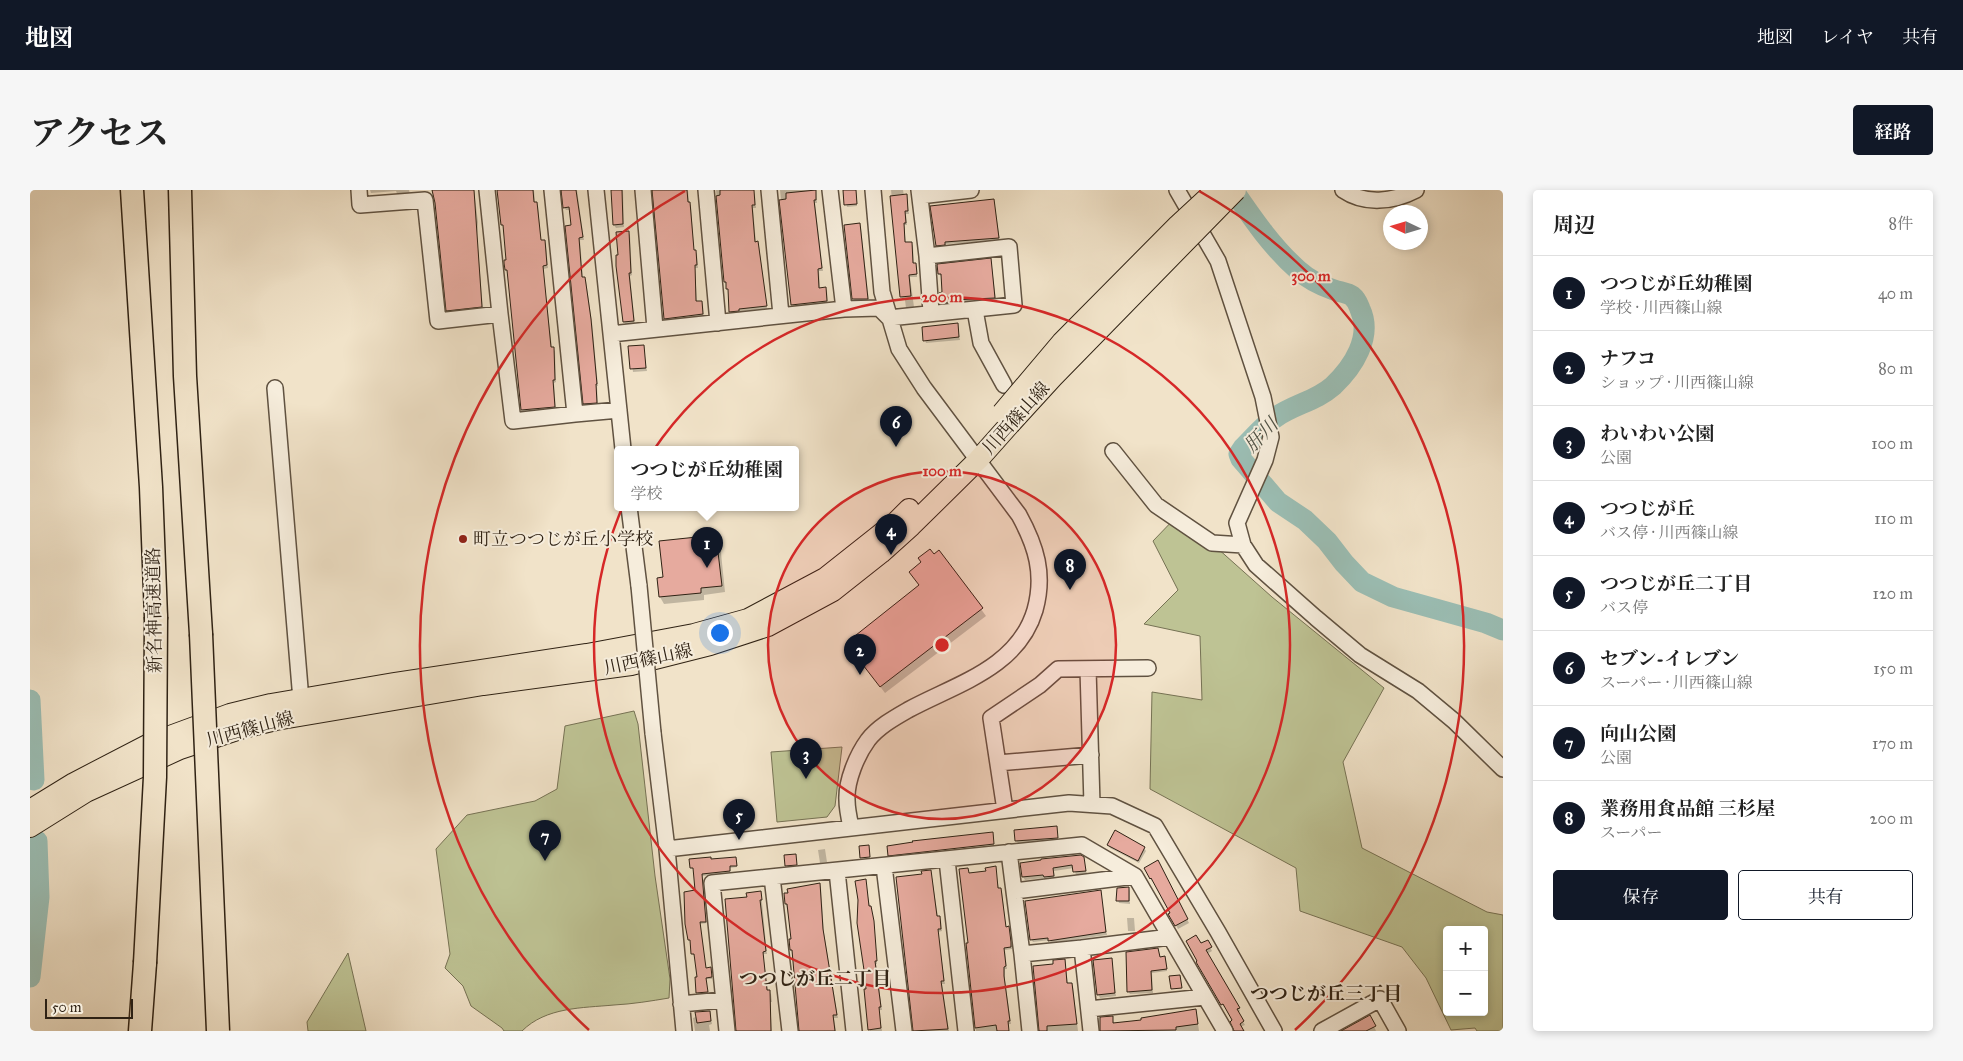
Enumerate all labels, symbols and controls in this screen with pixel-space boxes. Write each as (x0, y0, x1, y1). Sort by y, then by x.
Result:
text: 地図 (25, 23, 73, 53)
text: 地図 (1757, 26, 1793, 48)
text: レイヤ (1821, 26, 1874, 48)
text: 共有 (1902, 26, 1938, 48)
button: 経路 (1853, 105, 1933, 155)
text: アクセス (30, 112, 169, 155)
north arrow (1383, 205, 1428, 250)
text: 周辺 (1553, 212, 1595, 238)
text: 8件 (1888, 214, 1913, 233)
text: 300 m (1291, 267, 1331, 286)
text: つつじが丘幼稚園 (1600, 272, 1752, 295)
text: 1 (1566, 284, 1572, 303)
text: 40 m (1878, 284, 1913, 303)
text: 200 m (922, 288, 963, 306)
text: 学校 · 川西篠山線 (1600, 298, 1722, 317)
text: ナフコ (1600, 347, 1656, 370)
text: 2 (1565, 359, 1573, 378)
text: 80 m (1878, 359, 1913, 378)
text: ショップ · 川西篠山線 (1600, 373, 1754, 392)
street label: 川西篠山線 (978, 377, 1054, 459)
pin: 6 (880, 406, 912, 447)
water label: 肝川 (1240, 412, 1284, 457)
text: わいわい公園 (1600, 422, 1714, 445)
text: 3 (1566, 434, 1572, 453)
text: 100 m (1871, 434, 1913, 453)
popup (614, 446, 799, 511)
text: 公園 (1600, 448, 1632, 467)
text: つつじが丘幼稚園 (630, 458, 783, 481)
text: 100 m (922, 462, 962, 480)
text: 学校 (630, 484, 663, 503)
text: つつじが丘 (1600, 497, 1695, 520)
text: 4 (1565, 509, 1573, 528)
text: 110 m (1874, 509, 1913, 528)
pin: 4 (875, 514, 907, 555)
text: バス停 · 川西篠山線 (1600, 523, 1738, 542)
pin: 1 (691, 527, 723, 568)
place label: 町立つつじが丘小学校 (473, 528, 653, 550)
marker: 町立つつじが丘小学校 (457, 533, 469, 545)
street label: 新名神高速道路 (142, 547, 166, 673)
pin: 8 (1054, 549, 1086, 590)
text: つつじが丘二丁目 (1600, 572, 1752, 595)
text: 5 (1565, 584, 1573, 603)
text: 120 m (1873, 584, 1913, 603)
text: バス停 (1600, 598, 1648, 617)
your location (707, 620, 733, 646)
pin: 2 (844, 634, 876, 675)
centre of rings (933, 636, 951, 654)
street label: 川西篠山線 (602, 639, 694, 679)
text: セブン-イレブン (1600, 647, 1739, 670)
text: 6 (1565, 659, 1573, 678)
text: 150 m (1873, 659, 1913, 678)
text: スーパー · 川西篠山線 (1600, 673, 1753, 692)
street label: 川西篠山線 (204, 707, 296, 751)
text: 向山公園 (1600, 722, 1676, 745)
text: 7 (1565, 734, 1573, 753)
text: 170 m (1872, 734, 1913, 753)
pin: 3 (790, 738, 822, 779)
text: 公園 (1600, 748, 1632, 767)
text: 業務用食品館 三杉屋 (1600, 797, 1775, 820)
pin: 5 (723, 799, 755, 840)
text: 8 (1565, 809, 1573, 828)
text: 200 m (1870, 809, 1913, 828)
pin: 7 (529, 820, 561, 861)
text: スーパー (1600, 823, 1662, 842)
button: 保存 (1553, 870, 1728, 920)
button: 共有 (1738, 870, 1913, 920)
map controls (1443, 926, 1488, 1016)
button: + (1443, 926, 1488, 971)
district label: つつじが丘二丁目 (739, 967, 891, 990)
button: − (1443, 971, 1488, 1016)
district label: つつじが丘三丁目 (1250, 982, 1402, 1005)
scale bar (45, 996, 132, 1019)
text: 50 m (52, 999, 81, 1016)

